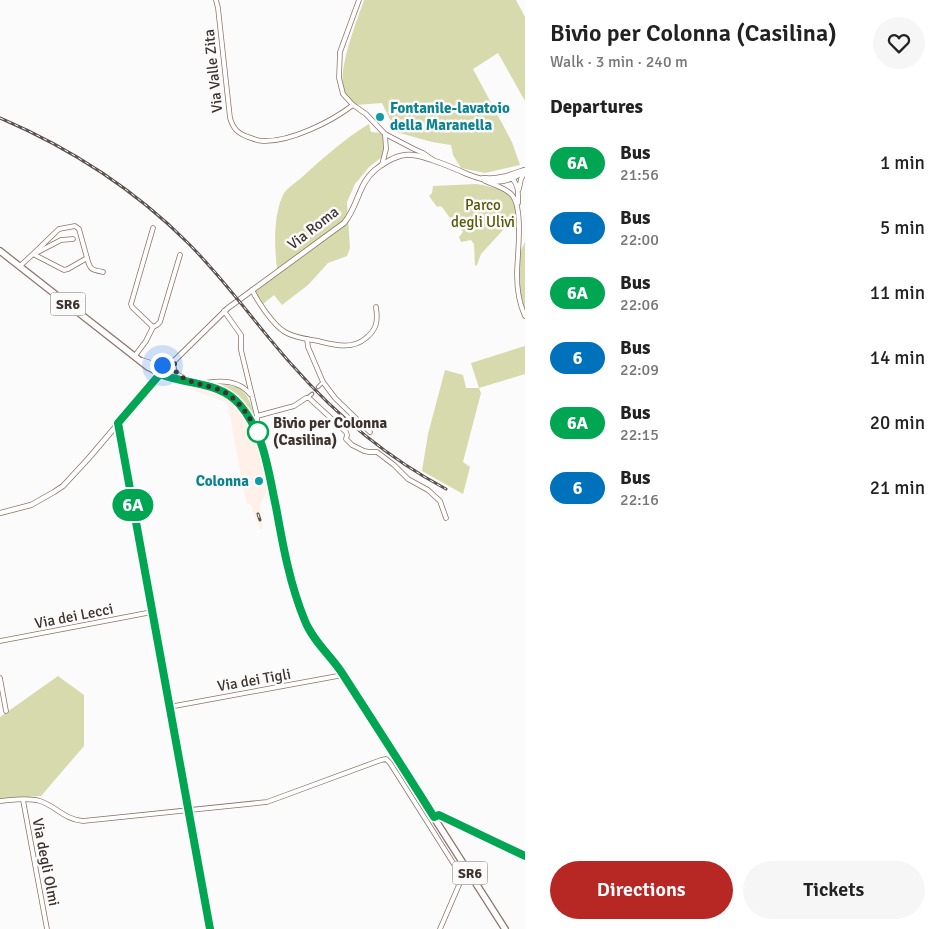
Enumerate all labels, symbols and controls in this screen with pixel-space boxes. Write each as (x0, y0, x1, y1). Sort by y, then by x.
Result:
button: heart (873, 17, 925, 69)
text: Bivio per Colonna (Casilina) (550, 18, 837, 48)
street label: Via Valle Zita (200, 28, 226, 114)
text: Walk · 3 min · 240 m (550, 52, 688, 72)
text: Departures (550, 95, 643, 119)
place label: Fontanile-lavatoio della Maranella (390, 99, 510, 134)
marker: Fontanile-lavatoio della Maranella (374, 111, 386, 123)
text: Bus (620, 141, 651, 165)
text: 1 min (880, 151, 925, 175)
text: 6A (567, 152, 588, 174)
text: 21:56 (620, 165, 659, 185)
park label: Parco degli Ulivi (451, 196, 515, 231)
street label: Via Roma (284, 203, 342, 253)
text: Bus (620, 206, 651, 230)
text: 5 min (880, 216, 925, 240)
text: 6 (573, 217, 582, 239)
text: 22:00 (620, 230, 659, 250)
text: Bus (620, 271, 651, 295)
text: 11 min (870, 281, 925, 305)
text: 6A (567, 282, 588, 304)
road number: SR6 (50, 292, 86, 316)
text: 22:06 (620, 295, 659, 315)
text: Bus (620, 336, 651, 360)
text: 14 min (870, 346, 925, 370)
text: 6 (573, 347, 582, 369)
your location (150, 353, 175, 378)
text: 22:09 (620, 360, 659, 380)
text: Bus (620, 401, 651, 425)
text: 20 min (870, 411, 925, 435)
text: 6A (567, 412, 588, 434)
place label: Bivio per Colonna (Casilina) (273, 414, 387, 449)
marker: Bivio per Colonna (Casilina) (247, 421, 269, 443)
text: 22:15 (620, 425, 659, 445)
text: Bus (620, 466, 651, 490)
place label: Colonna (196, 472, 249, 490)
marker: Colonna (253, 475, 265, 487)
text: 21 min (870, 476, 925, 500)
text: 6 (573, 477, 582, 499)
line badge: 6A (110, 489, 156, 521)
text: 22:16 (620, 490, 659, 510)
text: 6A (122, 494, 144, 516)
street label: Via dei Lecci (33, 600, 115, 632)
street label: Via dei Tigli (216, 665, 292, 695)
street label: Via degli Olmi (29, 817, 63, 907)
road number: SR6 (452, 861, 488, 884)
button: Directions (550, 861, 733, 919)
button: Tickets (743, 861, 925, 919)

